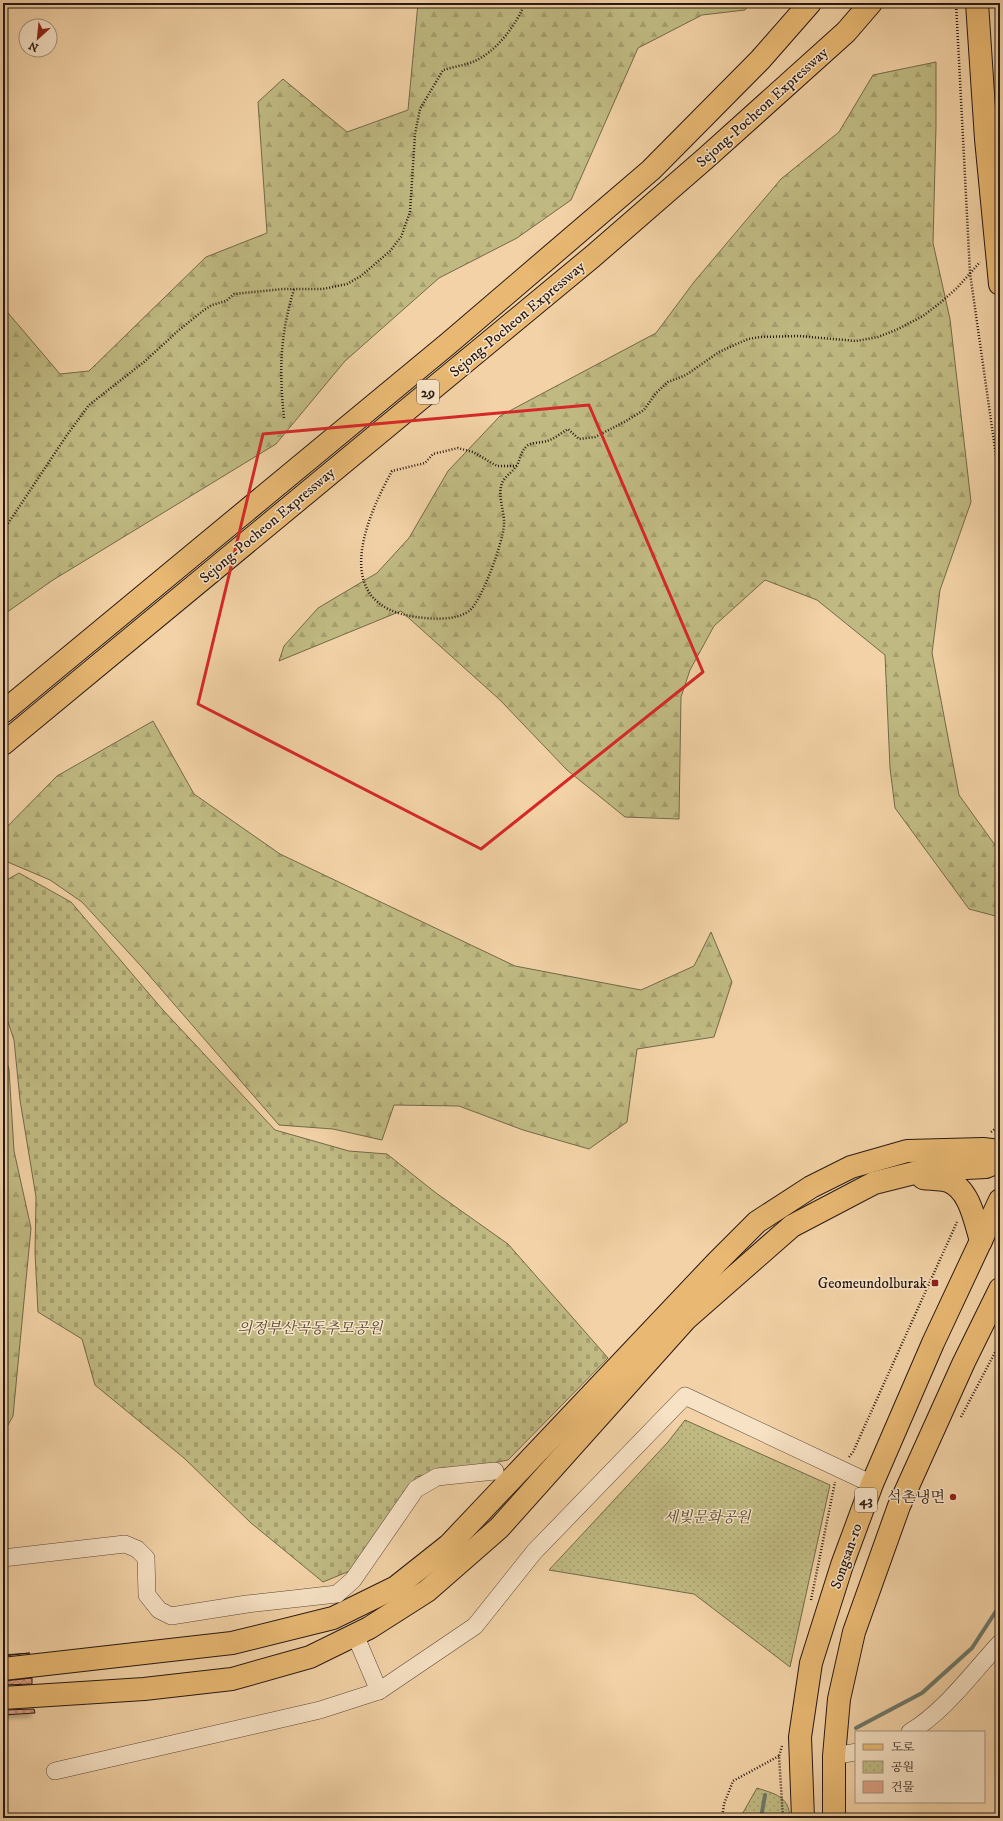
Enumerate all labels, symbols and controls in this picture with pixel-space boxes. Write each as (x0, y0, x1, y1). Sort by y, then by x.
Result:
north arrow (18, 18, 58, 58)
text: N (27, 38, 41, 54)
street label: Sejong-Pocheon Expressway (692, 43, 833, 172)
street label: Sejong-Pocheon Expressway (446, 257, 590, 382)
road number: 29 (417, 380, 439, 404)
street label: Sejong-Pocheon Expressway (196, 463, 340, 588)
place label: Geomeundolburak (818, 1274, 928, 1293)
marker: Geomeundolburak (930, 1278, 940, 1288)
park label: 의정부산곡동추모공원 (238, 1319, 384, 1338)
road number: 43 (855, 1488, 877, 1512)
place label: 석촌냉면 (887, 1488, 945, 1507)
marker: 석촌냉면 (948, 1492, 958, 1502)
park label: 세빛문화공원 (664, 1508, 752, 1527)
street label: Songsan-ro (826, 1521, 867, 1592)
legend (855, 1731, 985, 1803)
text: 도로 (891, 1740, 915, 1755)
text: 공원 (891, 1760, 914, 1775)
text: 건물 (891, 1780, 915, 1795)

